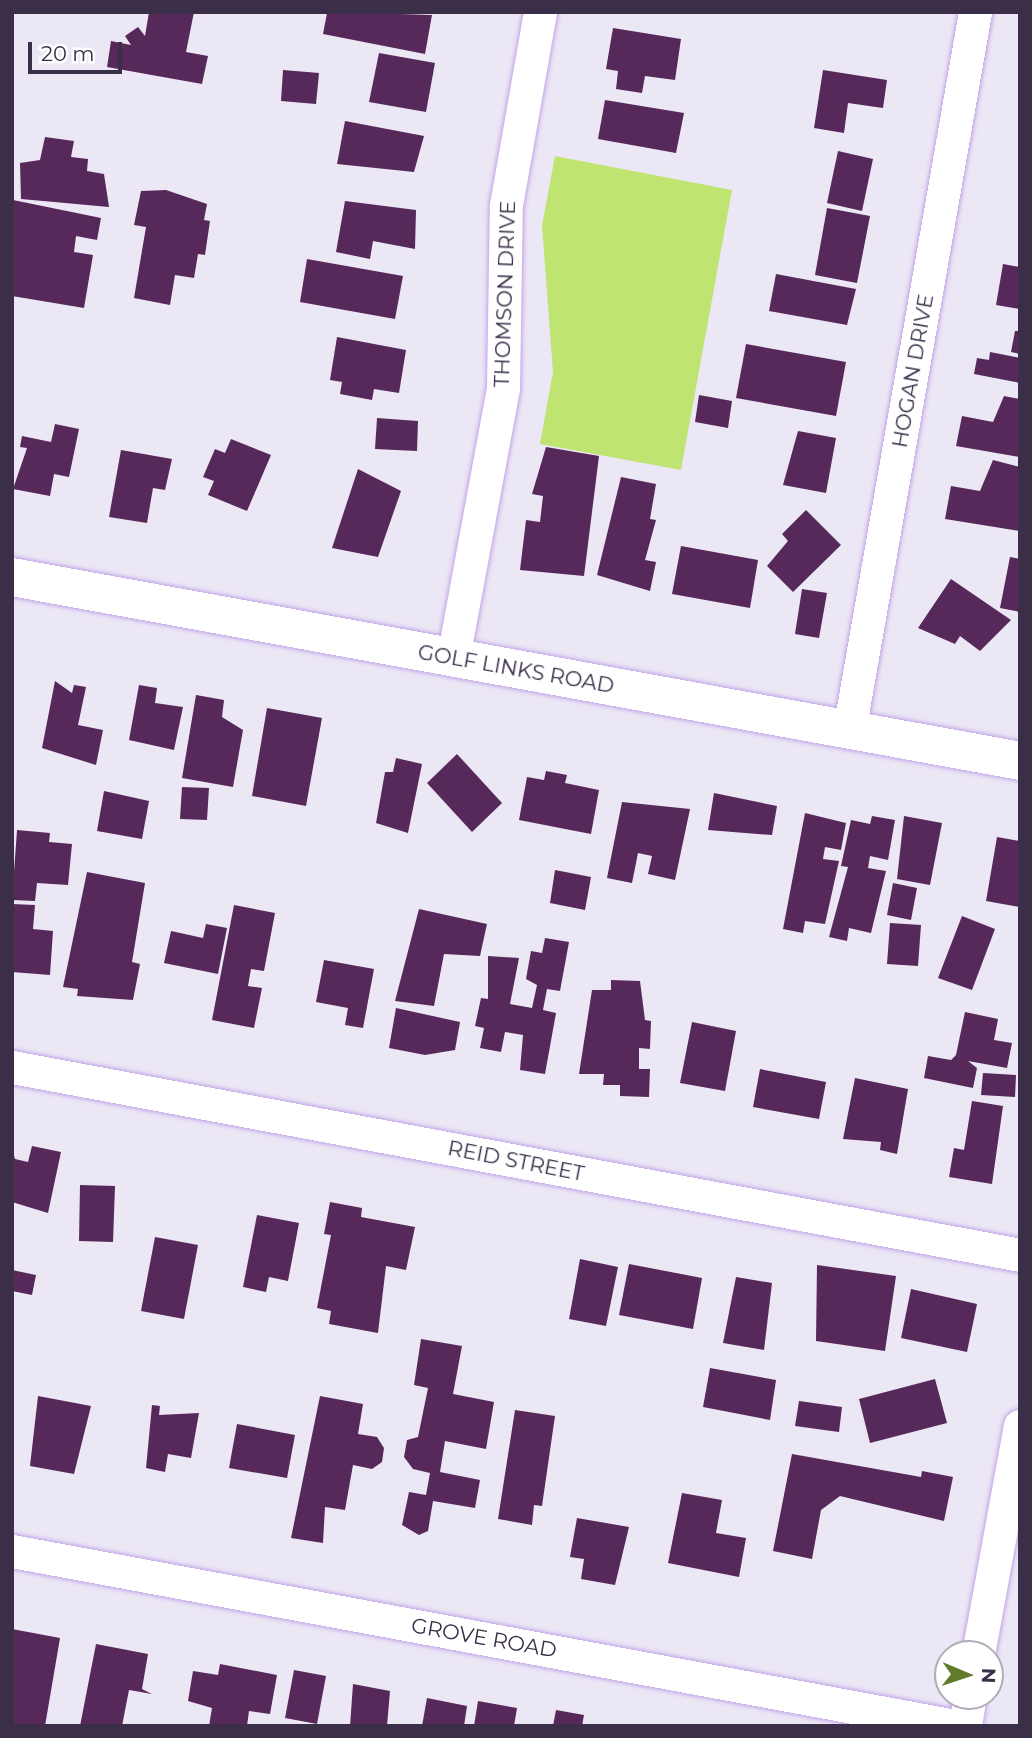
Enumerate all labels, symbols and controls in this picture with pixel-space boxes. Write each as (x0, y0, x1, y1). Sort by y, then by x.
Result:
scale bar (32, 28, 126, 72)
text: 20 m (41, 41, 95, 66)
street label: THOMSON DRIVE (489, 200, 521, 388)
street label: HOGAN DRIVE (887, 292, 939, 450)
street label: GOLF LINKS ROAD (416, 639, 616, 699)
street label: REID STREET (446, 1135, 586, 1187)
street label: GROVE ROAD (409, 1613, 559, 1663)
north arrow (934, 1640, 1004, 1710)
text: N (977, 1668, 1000, 1684)

